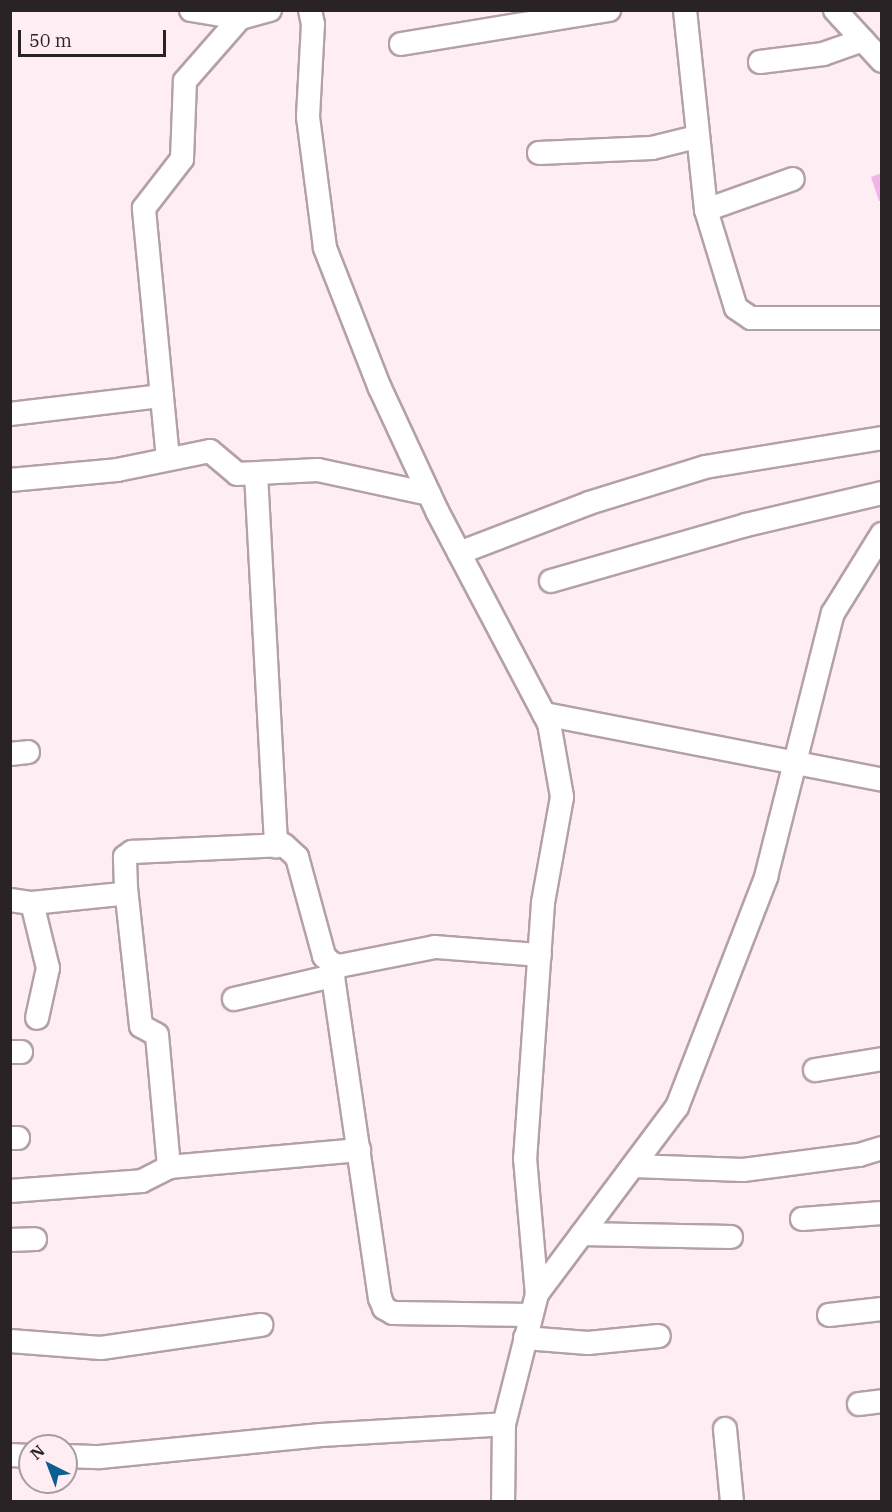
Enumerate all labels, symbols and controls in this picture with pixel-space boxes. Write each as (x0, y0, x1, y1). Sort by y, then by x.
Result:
scale bar (21, 18, 170, 56)
text: 50 m (29, 29, 72, 52)
north arrow (18, 1434, 78, 1494)
text: N (26, 1440, 49, 1464)

